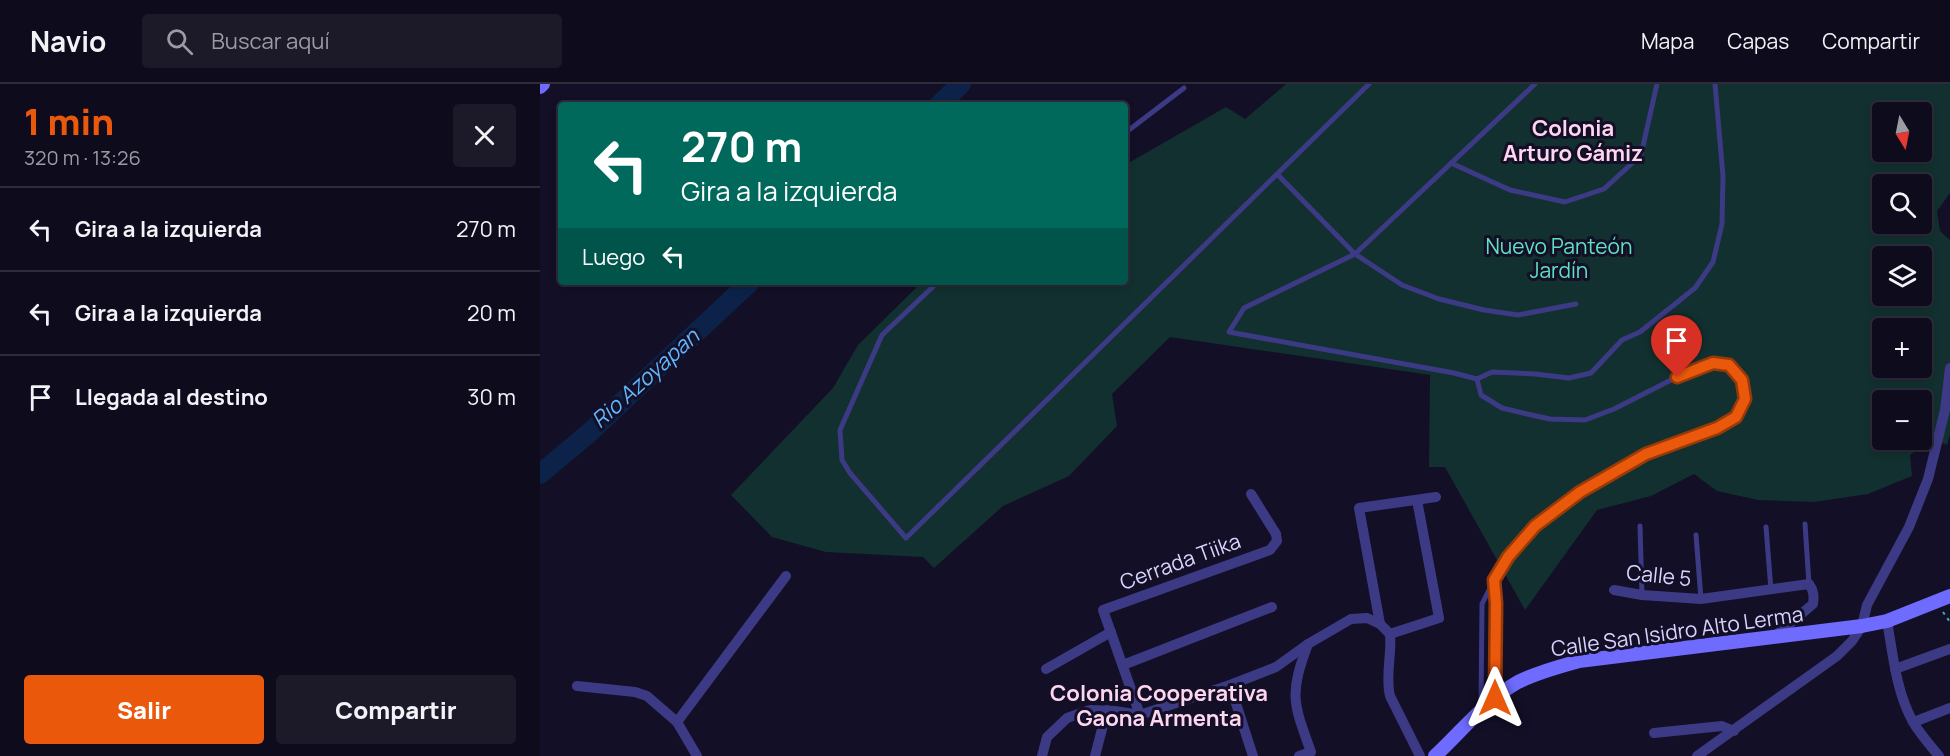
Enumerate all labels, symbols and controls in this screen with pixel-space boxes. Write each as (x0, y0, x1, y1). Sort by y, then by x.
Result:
search box (142, 14, 562, 68)
text: Navio (30, 22, 106, 60)
icon: search (163, 25, 196, 58)
text: Buscar aquí (211, 26, 330, 56)
text: Mapa (1641, 27, 1694, 55)
text: Capas (1727, 27, 1789, 55)
text: Compartir (1822, 27, 1920, 55)
text: 1 min (24, 97, 114, 146)
north arrow (1872, 102, 1932, 162)
map controls (1872, 102, 1932, 450)
button: close (453, 104, 516, 167)
district label: Colonia Arturo Gámiz (1503, 113, 1643, 168)
text: 270 m (681, 117, 802, 175)
icon: left (582, 126, 660, 204)
text: 320 m · 13:26 (24, 144, 141, 171)
text: Gira a la izquierda (681, 172, 897, 209)
button: search (1872, 174, 1932, 234)
icon: left (24, 213, 57, 246)
text: Gira a la izquierda (75, 214, 262, 244)
text: 270 m (456, 214, 516, 244)
park label: Nuevo Panteón Jardín (1485, 232, 1633, 284)
icon: left (657, 240, 690, 273)
text: Luego (582, 242, 645, 272)
button: layers (1872, 246, 1932, 306)
icon: left (24, 297, 57, 330)
text: Gira a la izquierda (75, 298, 262, 328)
text: 20 m (467, 298, 516, 328)
pin (1651, 315, 1702, 377)
button: + (1872, 318, 1932, 378)
water label: Rio Azoyapan (585, 321, 706, 434)
icon: arrive (1660, 324, 1693, 357)
icon: arrive (24, 381, 57, 414)
text: Llegada al destino (75, 382, 268, 412)
text: 30 m (467, 382, 516, 412)
button: − (1872, 390, 1932, 450)
street label: Cerrada Tiika (1116, 526, 1244, 596)
street label: Calle 5 (1625, 558, 1693, 592)
street label: Calle San Isidro Alto Lerma (1549, 599, 1805, 663)
position arrow (1463, 666, 1527, 730)
button: Salir (24, 675, 264, 744)
button: Compartir (276, 675, 516, 744)
district label: Colonia Cooperativa Gaona Armenta (1050, 678, 1268, 733)

